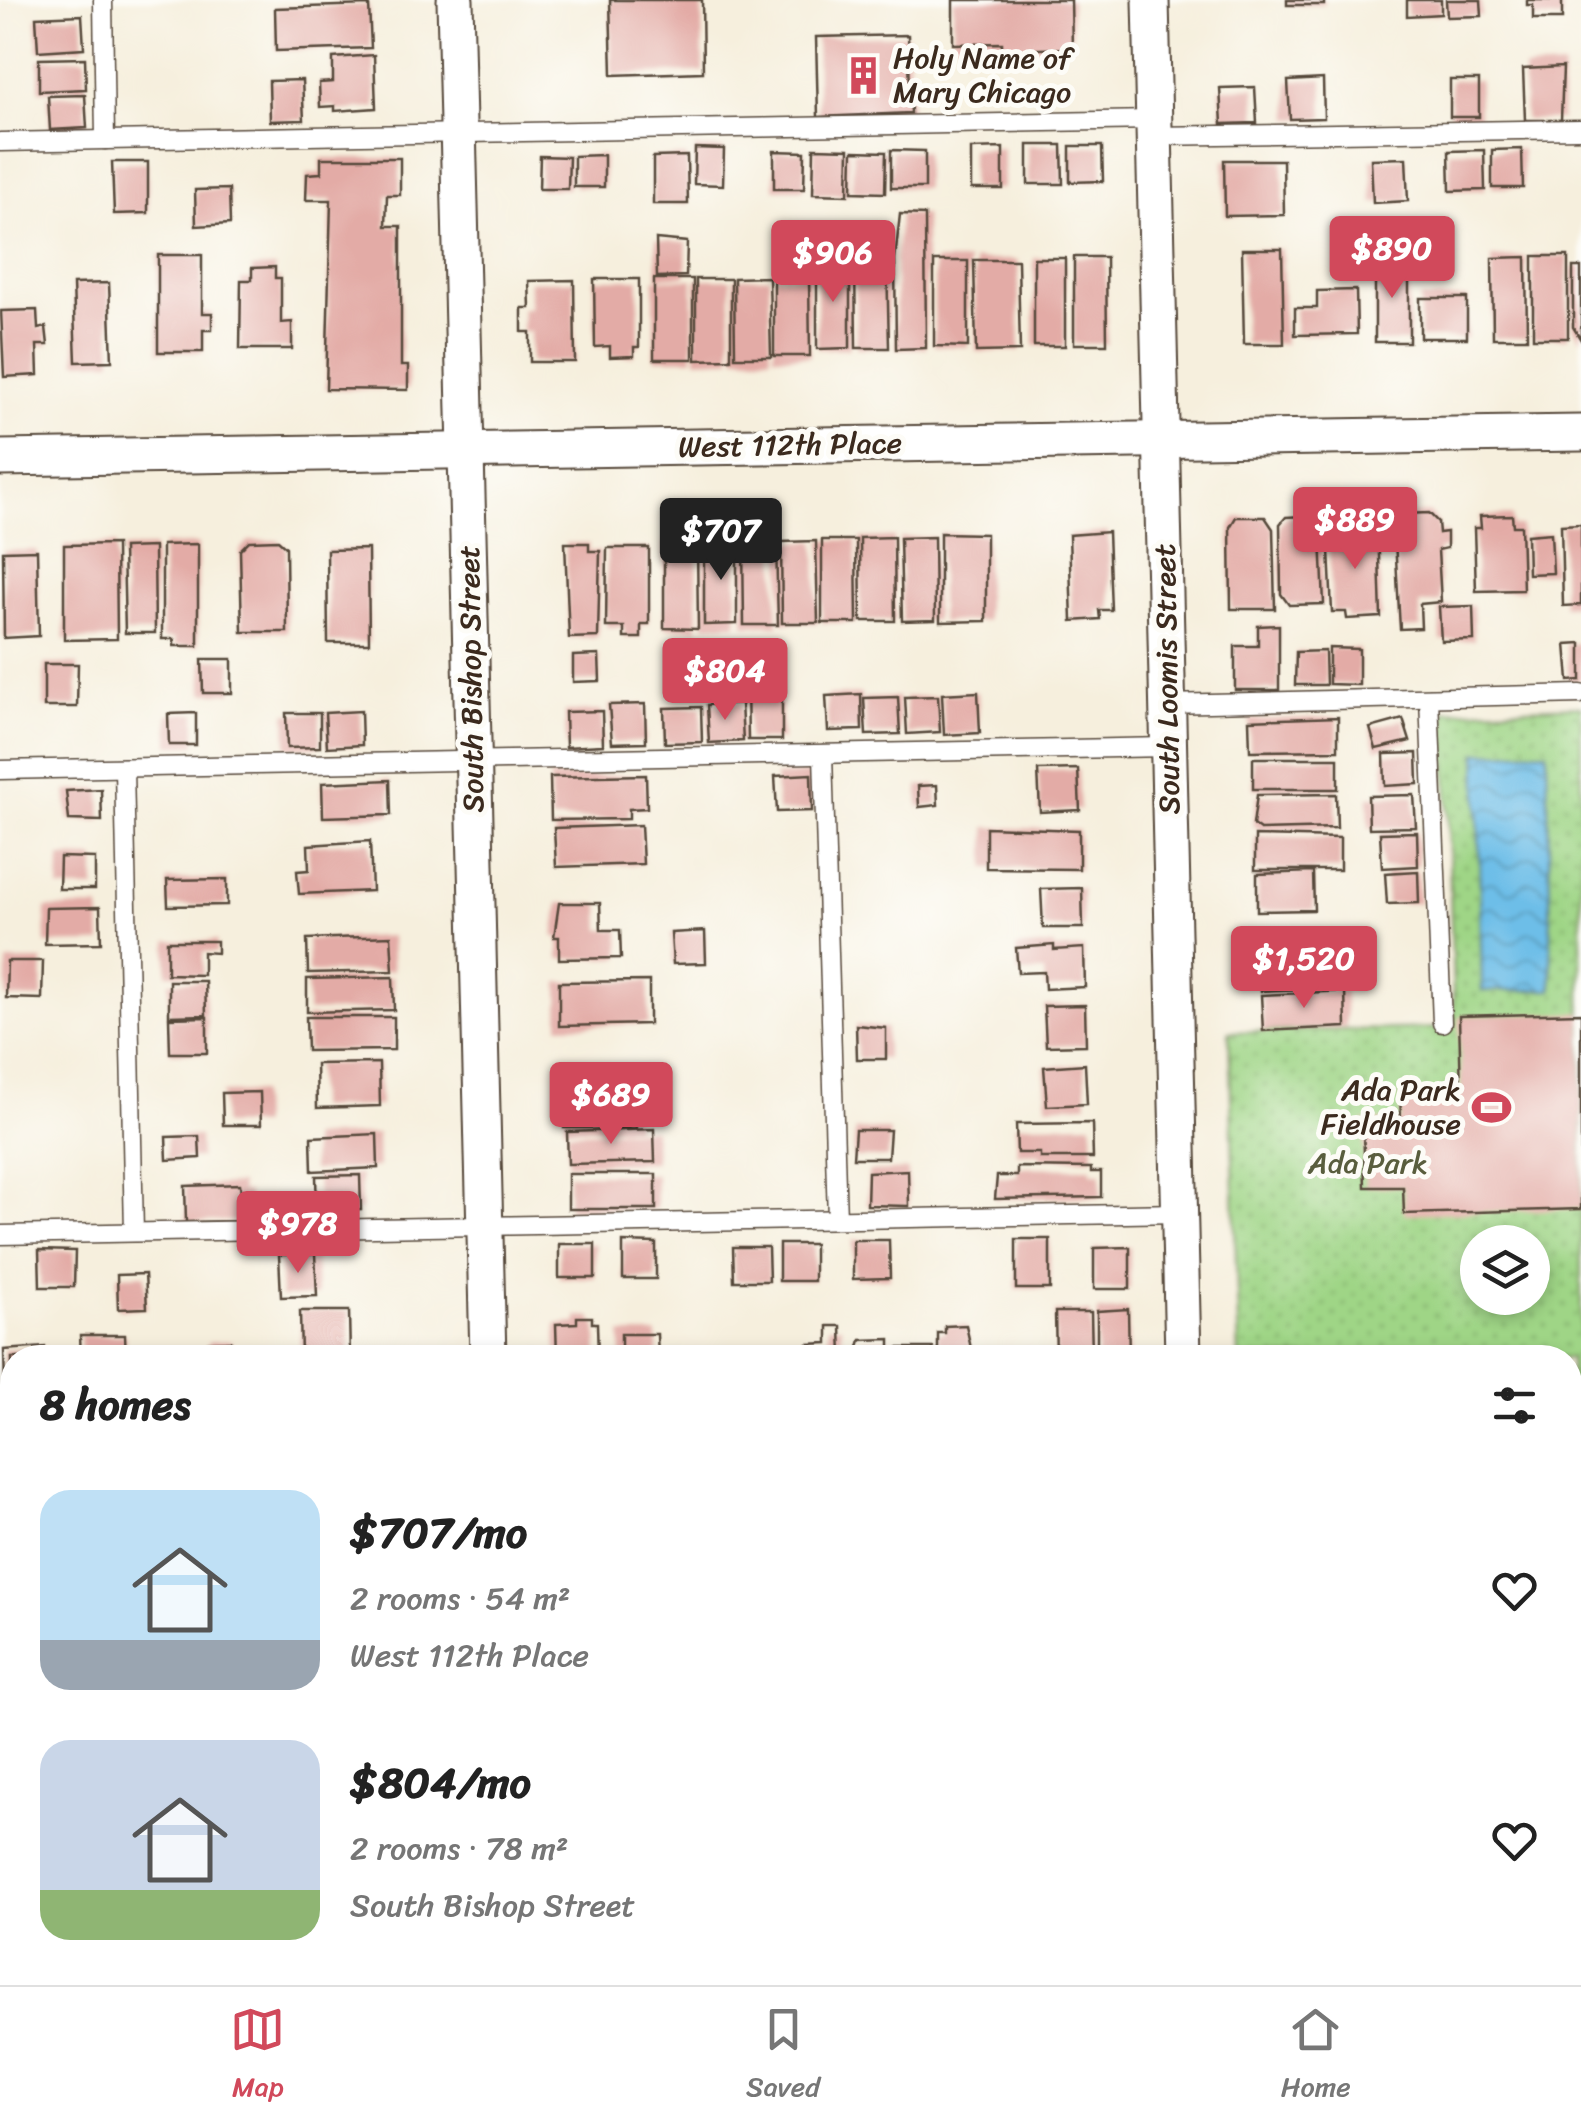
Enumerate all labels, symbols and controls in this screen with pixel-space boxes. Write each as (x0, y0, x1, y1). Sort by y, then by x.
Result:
place label: Holy Name of Mary Chicago (893, 31, 1075, 119)
building icon: Holy Name of Mary Chicago (842, 54, 884, 96)
pin: $890 (1333, 216, 1451, 301)
pin: $906 (774, 220, 892, 305)
text: $890 (1352, 220, 1432, 277)
text: $906 (793, 224, 873, 281)
street label: West 112th Place (677, 416, 903, 474)
pin: $889 (1296, 487, 1414, 572)
text: $889 (1315, 491, 1395, 548)
pin: $707 (662, 498, 780, 583)
text: $707 (682, 502, 760, 559)
street label: South Loomis Street (1138, 543, 1196, 815)
street label: South Bishop Street (442, 545, 500, 813)
pin: $804 (666, 638, 784, 723)
text: $804 (684, 642, 766, 699)
pin: $1,520 (1223, 926, 1385, 1011)
text: $1,520 (1253, 930, 1355, 987)
pin: $689 (552, 1062, 670, 1147)
place label: Ada Park Fieldhouse (1321, 1063, 1461, 1151)
text: $689 (572, 1066, 650, 1123)
sports icon: Ada Park Fieldhouse (1470, 1086, 1512, 1128)
park label: Ada Park (1307, 1136, 1428, 1190)
pin: $978 (239, 1191, 357, 1276)
text: $978 (259, 1195, 337, 1252)
map controls (1460, 1225, 1550, 1315)
button: layers (1460, 1225, 1550, 1315)
text: 8 homes (40, 1368, 191, 1442)
icon: filters (1487, 1378, 1542, 1433)
text: $707/mo (350, 1496, 527, 1570)
icon: home (120, 1530, 240, 1650)
icon: heart (1487, 1563, 1542, 1618)
text: 2 rooms · 54 m² (350, 1570, 570, 1627)
text: West 112th Place (350, 1627, 589, 1684)
text: $804/mo (350, 1746, 531, 1820)
icon: home (120, 1780, 240, 1900)
icon: heart (1487, 1813, 1542, 1868)
text: 2 rooms · 78 m² (350, 1820, 568, 1877)
text: South Bishop Street (350, 1877, 635, 1934)
tab: Map (230, 2002, 285, 2111)
tab: Saved (746, 2002, 820, 2111)
tab: Home (1281, 2002, 1351, 2111)

